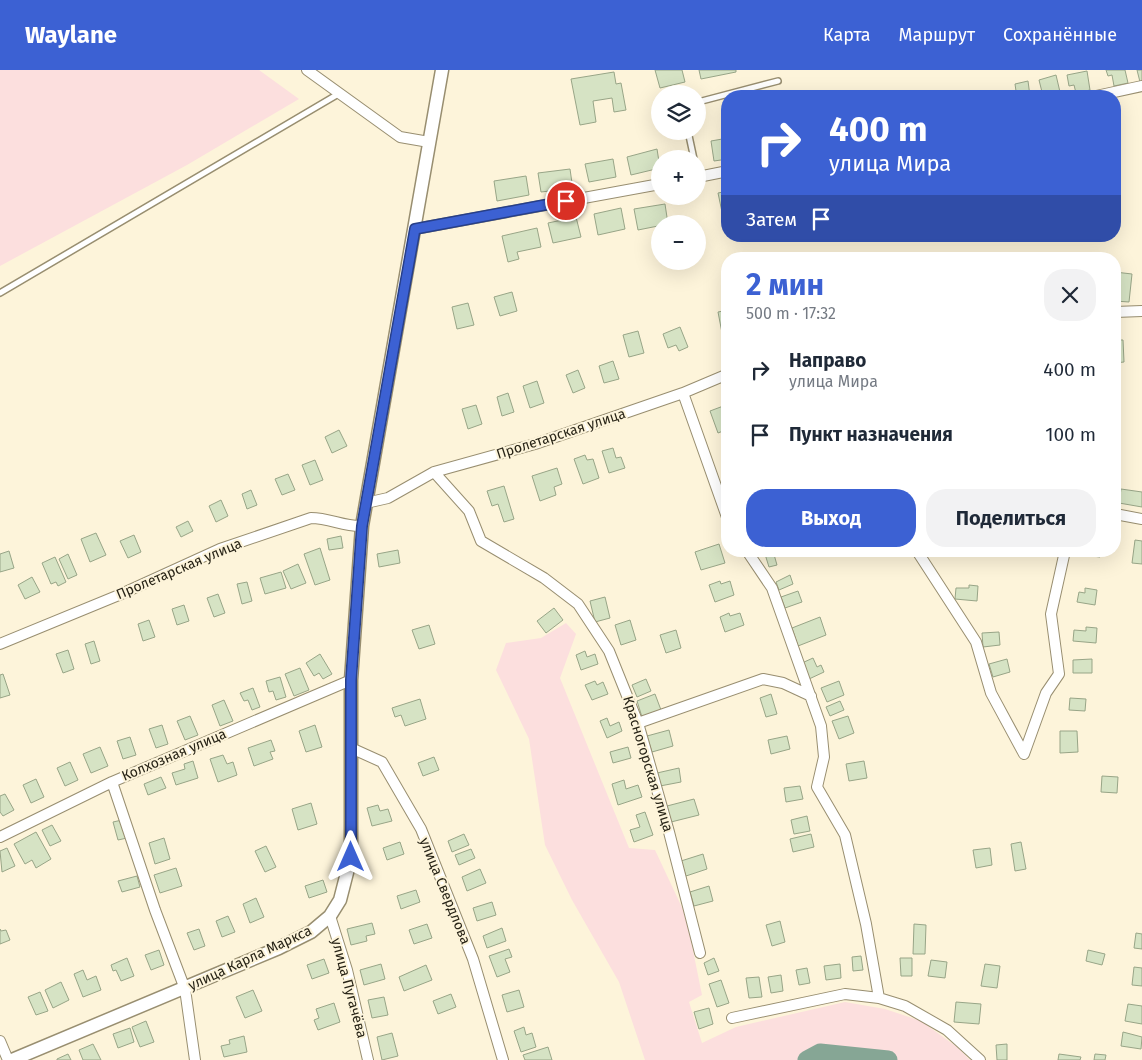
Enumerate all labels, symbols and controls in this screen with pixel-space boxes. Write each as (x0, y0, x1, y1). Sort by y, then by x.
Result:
text: Waylane (25, 21, 117, 49)
text: Карта (823, 24, 871, 46)
text: Маршрут (899, 24, 975, 46)
text: Сохранённые (1003, 24, 1117, 46)
map controls (651, 85, 706, 270)
button: layers (651, 85, 706, 140)
text: 400 m (829, 108, 928, 150)
icon: right (746, 110, 811, 175)
button: + (651, 150, 706, 205)
text: улица Мира (829, 150, 951, 177)
pin (545, 180, 587, 222)
icon: arrive (552, 187, 580, 215)
icon: arrive (807, 205, 835, 233)
text: Затем (746, 208, 797, 231)
button: − (651, 215, 706, 270)
text: 2 мин (746, 267, 824, 303)
button: close (1044, 269, 1096, 321)
text: 500 m · 17:32 (746, 304, 836, 323)
text: Направо (789, 349, 866, 372)
icon: right (746, 356, 774, 384)
text: 400 m (1043, 358, 1096, 381)
text: улица Мира (789, 372, 878, 391)
street label: Пролетарская улица (494, 405, 628, 463)
icon: arrive (746, 421, 774, 449)
text: Пункт назначения (789, 423, 953, 446)
text: 100 m (1045, 423, 1096, 446)
button: Выход (746, 489, 916, 547)
button: Поделиться (926, 489, 1096, 547)
street label: Пролетарская улица (114, 535, 244, 603)
street label: Красногорская улица (619, 694, 677, 834)
street label: Колхозная улица (119, 725, 229, 785)
position arrow (324, 830, 376, 882)
street label: улица Свердлова (416, 835, 474, 947)
street label: улица Карла Маркса (186, 922, 314, 994)
street label: улица Пугачёва (327, 936, 371, 1040)

